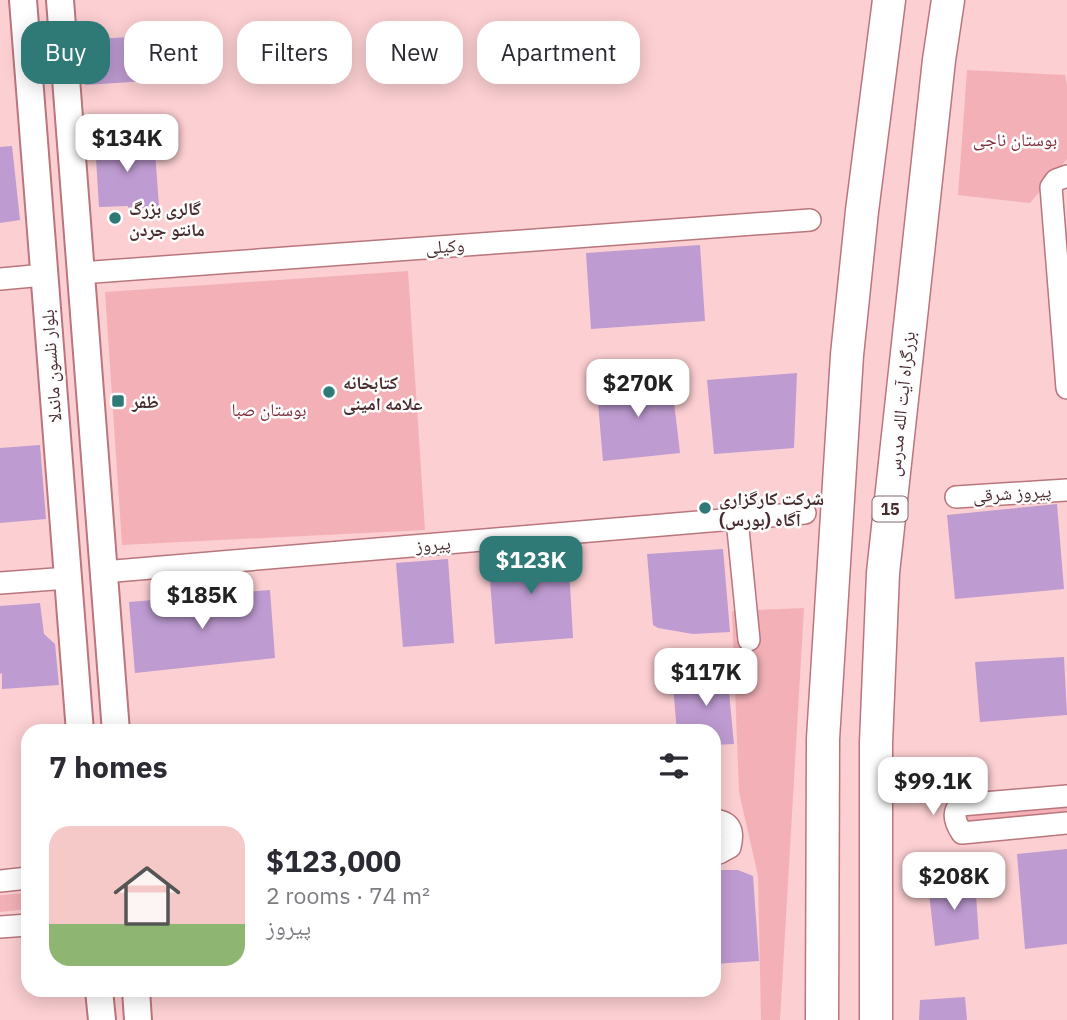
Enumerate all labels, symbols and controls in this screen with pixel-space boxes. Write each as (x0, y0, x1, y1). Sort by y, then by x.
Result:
chip: Buy (21, 21, 110, 84)
chip: Rent (124, 21, 223, 84)
chip: Filters (237, 21, 352, 84)
chip: New (366, 21, 463, 84)
chip: Apartment (477, 21, 640, 84)
pin: $134K (78, 114, 176, 174)
text: $134K (91, 122, 163, 152)
park label: بوستان ناجی (973, 128, 1057, 151)
place label: گالری بزرگ مانتو جردن (129, 197, 205, 241)
marker: گالری بزرگ مانتو جردن (107, 210, 123, 226)
street label: وكيلی (425, 233, 465, 259)
street label: بلوار نلسون ماندلا (36, 309, 66, 423)
street label: بزرگراه آیت الله مدرس (882, 330, 920, 478)
pin: $270K (589, 360, 687, 419)
text: $270K (602, 367, 674, 397)
place label: کتابخانه علامه امینی (343, 371, 423, 415)
marker: کتابخانه علامه امینی (321, 384, 337, 400)
place label: ظفر (131, 390, 159, 413)
marker: ظفر (110, 393, 126, 409)
park label: بوستان صبا (231, 398, 307, 421)
street label: پیروز شرقی (972, 479, 1052, 507)
place label: شرکت کارگزاری آگاه (بورس) (719, 487, 824, 531)
road number: 15 (872, 496, 908, 522)
marker: شرکت کارگزاری آگاه (بورس) (697, 500, 713, 516)
street label: پیروز (413, 531, 452, 557)
pin: $123K (482, 536, 580, 596)
text: $123K (495, 544, 567, 574)
pin: $185K (153, 572, 251, 631)
text: $185K (166, 579, 238, 609)
pin: $117K (657, 648, 755, 708)
text: $117K (670, 656, 742, 686)
text: 7 homes (49, 747, 168, 786)
icon: filters (655, 747, 693, 785)
pin: $99.1K (876, 758, 990, 817)
text: $99.1K (894, 765, 972, 795)
text: $123,000 (266, 841, 401, 880)
pin: $208K (905, 852, 1003, 912)
icon: home (105, 854, 189, 938)
text: $208K (918, 860, 990, 890)
text: 2 rooms · 74 m² (266, 880, 430, 910)
text: پیروز (266, 911, 311, 941)

